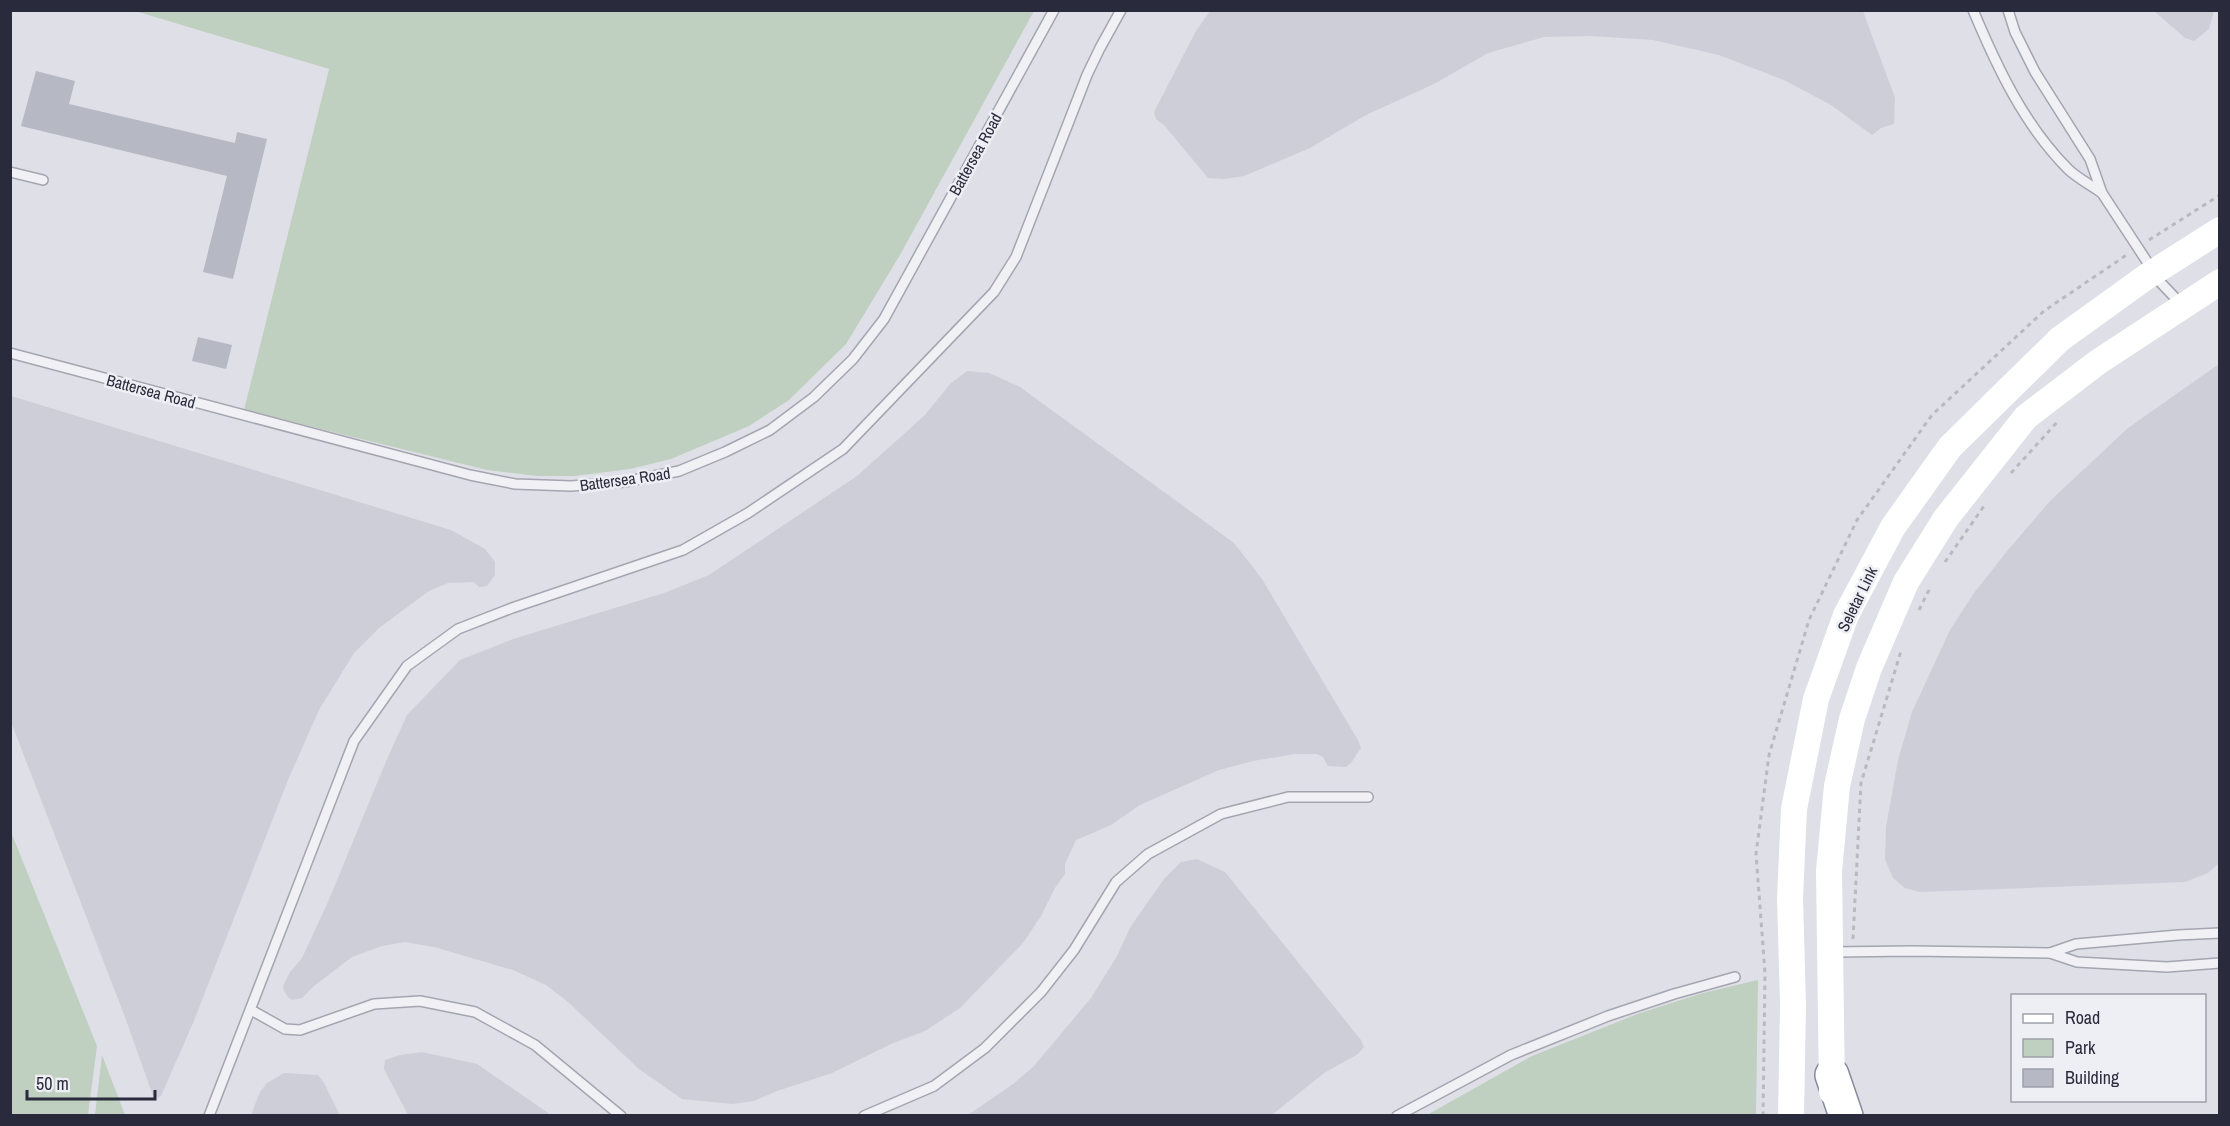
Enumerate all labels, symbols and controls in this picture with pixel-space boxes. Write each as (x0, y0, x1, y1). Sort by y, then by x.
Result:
street label: Battersea Road (943, 109, 1007, 199)
street label: Battersea Road (104, 369, 198, 413)
street label: Battersea Road (578, 462, 672, 496)
street label: Seletar Link (1832, 562, 1882, 635)
legend (2011, 994, 2206, 1102)
text: Road (2065, 1005, 2100, 1030)
text: Park (2065, 1035, 2096, 1060)
scale bar (27, 1063, 154, 1101)
text: Building (2065, 1065, 2120, 1090)
text: 50 m (36, 1071, 69, 1096)

